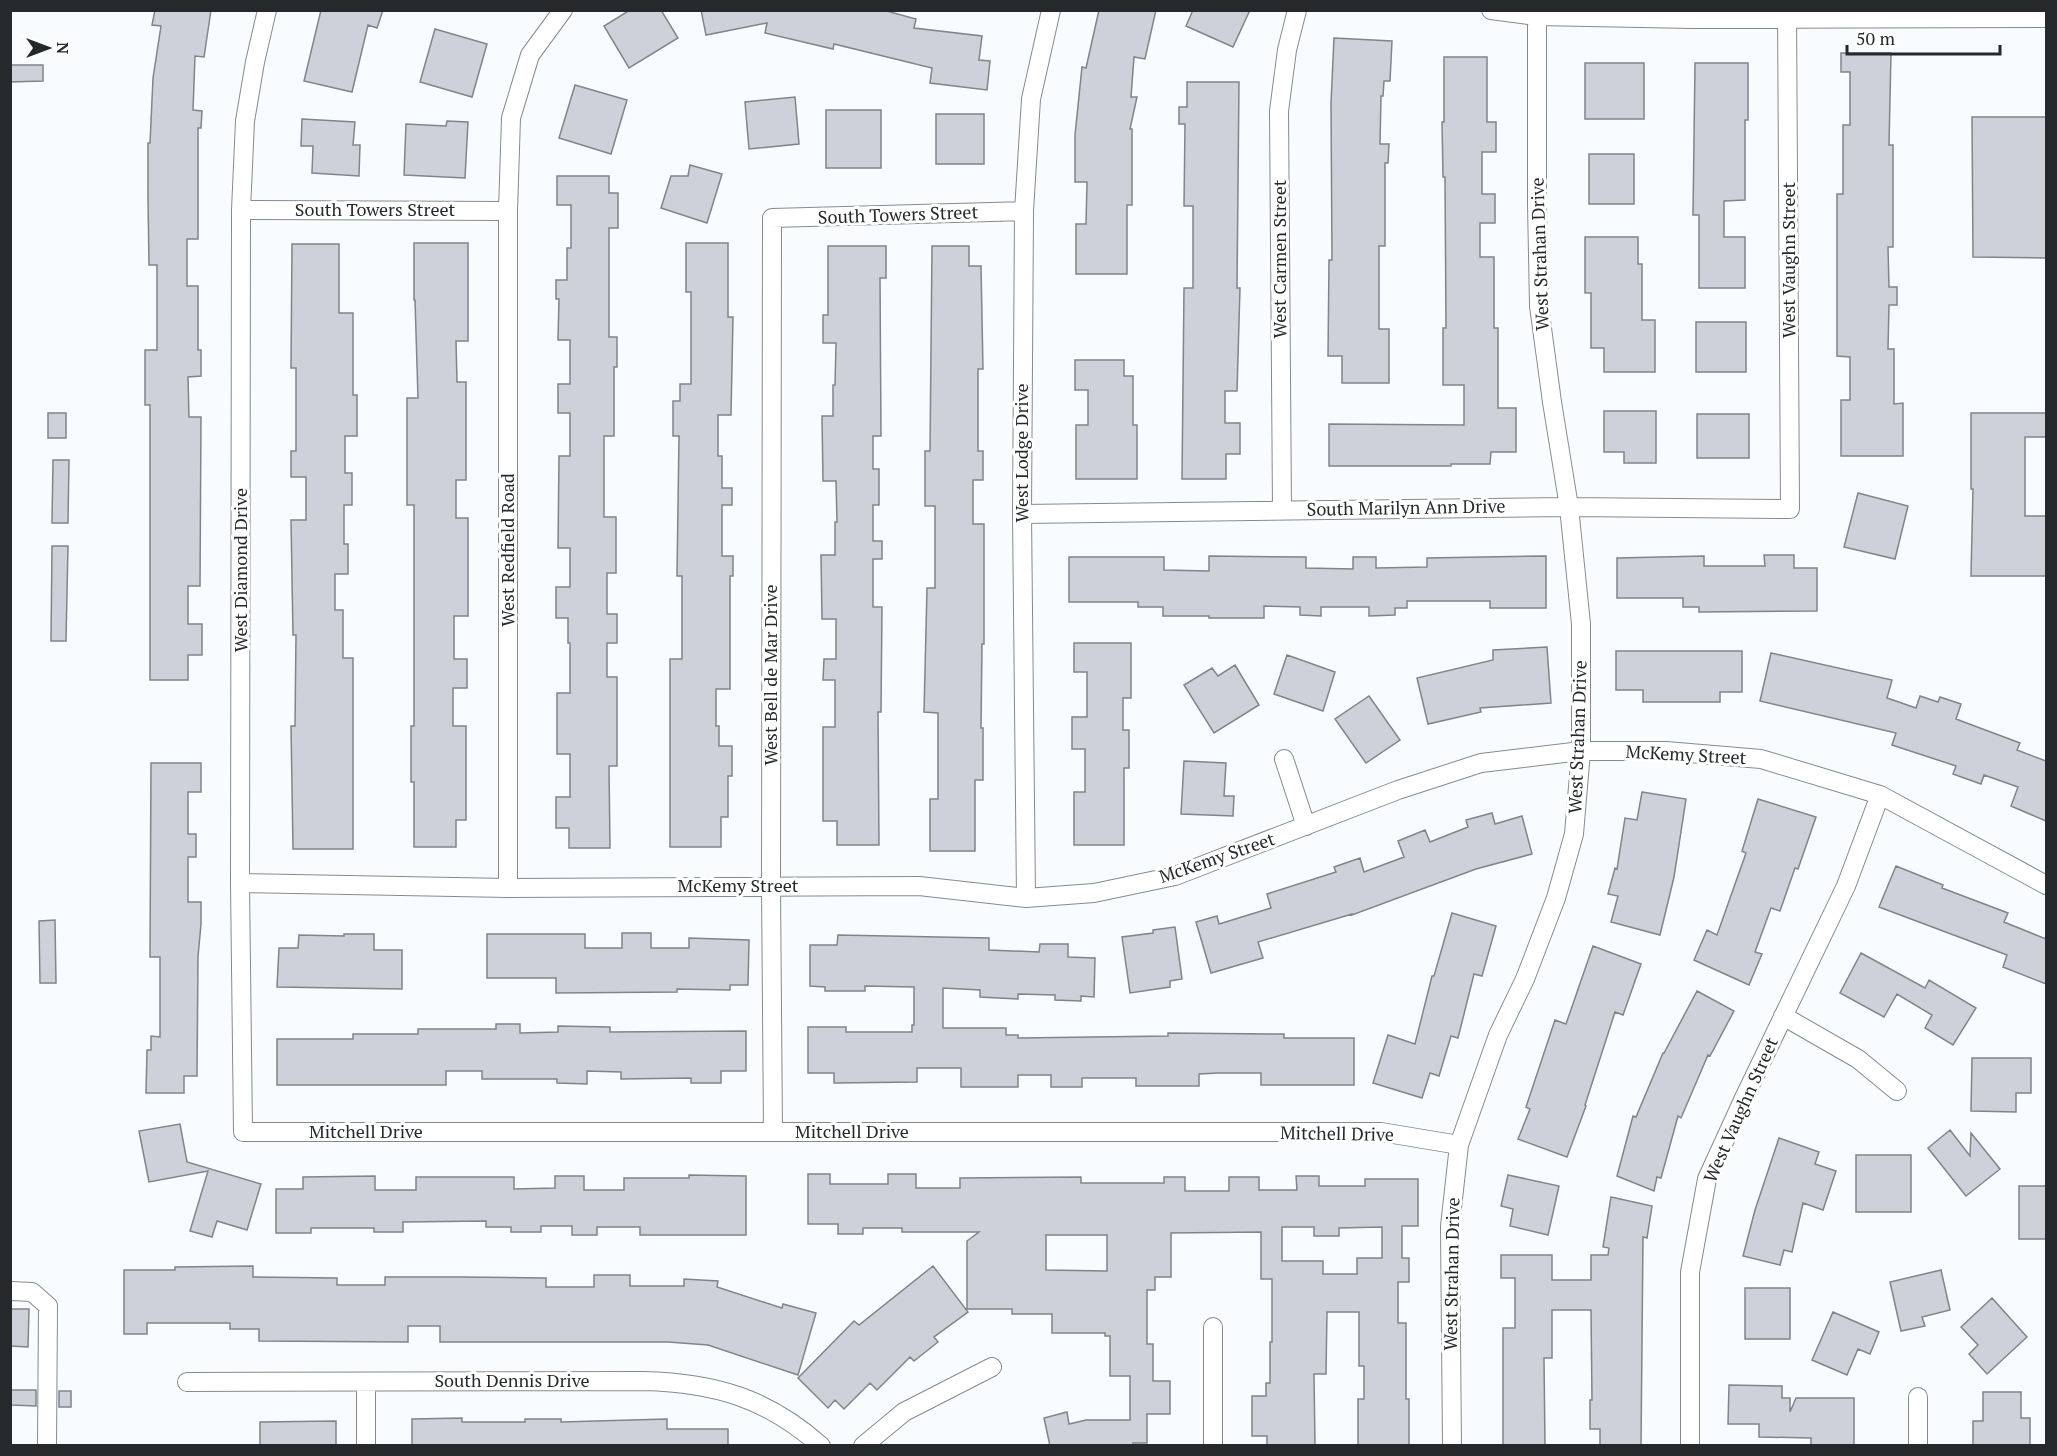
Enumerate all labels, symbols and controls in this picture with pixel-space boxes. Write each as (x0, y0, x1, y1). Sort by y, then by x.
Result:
north arrow (18, 18, 78, 78)
scale bar (1847, 18, 2000, 56)
text: 50 m (1856, 26, 1896, 50)
text: N (52, 42, 74, 54)
street label: West Strahan Drive (1524, 177, 1554, 331)
street label: West Carmen Street (1267, 179, 1291, 338)
street label: West Vaughn Street (1776, 181, 1800, 338)
street label: South Towers Street (295, 197, 455, 221)
street label: South Towers Street (817, 199, 979, 229)
street label: West Lodge Drive (1009, 383, 1033, 523)
street label: West Redfield Road (495, 473, 519, 627)
street label: West Diamond Drive (228, 488, 252, 652)
street label: South Marilyn Ann Drive (1306, 493, 1506, 521)
street label: West Bell de Mar Drive (758, 584, 782, 766)
street label: West Strahan Drive (1562, 660, 1592, 814)
street label: McKemy Street (1625, 739, 1747, 769)
street label: McKemy Street (1156, 826, 1278, 888)
street label: McKemy Street (678, 873, 799, 897)
street label: West Vaughn Street (1697, 1033, 1783, 1186)
street label: Mitchell Drive (309, 1119, 423, 1143)
street label: Mitchell Drive (795, 1119, 909, 1143)
street label: Mitchell Drive (1280, 1120, 1394, 1146)
street label: West Strahan Drive (1438, 1197, 1464, 1351)
street label: South Dennis Drive (434, 1368, 590, 1392)

